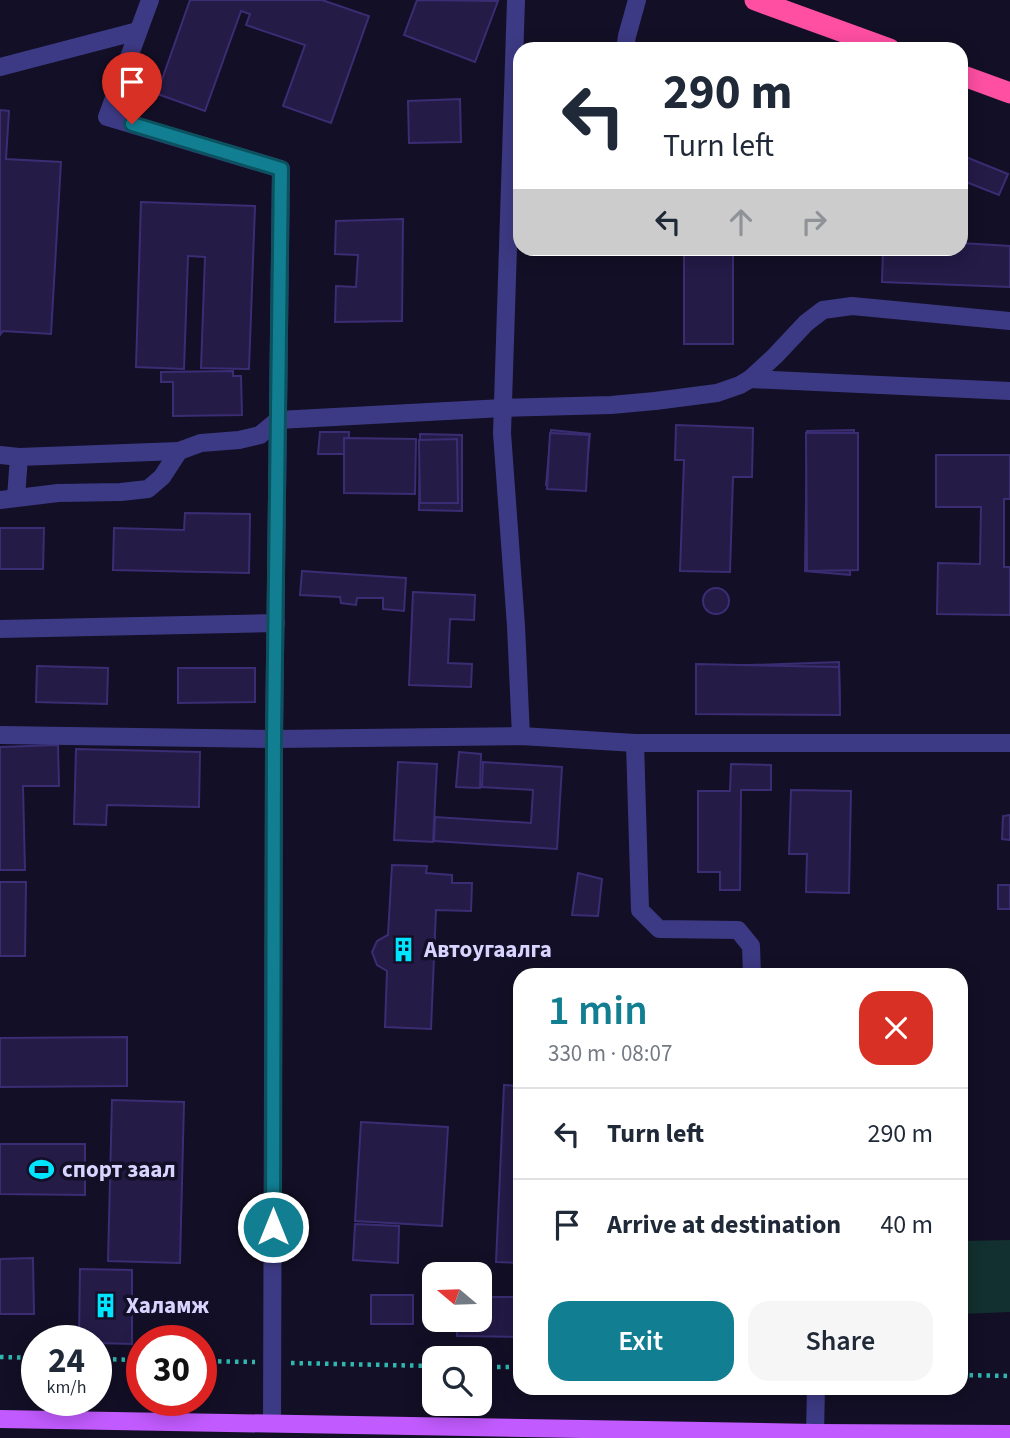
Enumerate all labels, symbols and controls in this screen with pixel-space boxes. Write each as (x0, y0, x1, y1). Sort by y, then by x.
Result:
pin (102, 52, 162, 124)
text: 290 m (663, 58, 792, 128)
icon: arrive (113, 63, 151, 101)
icon: left (548, 70, 639, 161)
text: Turn left (663, 123, 774, 169)
icon: left (649, 203, 687, 241)
icon: ahead (722, 203, 760, 241)
icon: right (795, 203, 833, 241)
place label: Автоугаалга (423, 933, 552, 966)
building icon: Автоугаалга (390, 935, 418, 963)
text: 1 min (548, 981, 648, 1041)
button: close (859, 991, 933, 1065)
text: 330 m · 08:07 (548, 1037, 672, 1070)
icon: left (548, 1115, 586, 1153)
text: Turn left (607, 1115, 704, 1152)
text: 290 m (867, 1115, 933, 1152)
place label: спорт заал (62, 1153, 176, 1186)
sports icon: спорт заал (28, 1155, 56, 1183)
position arrow (236, 1190, 310, 1264)
icon: arrive (548, 1206, 586, 1244)
text: Arrive at destination (607, 1206, 841, 1243)
text: 40 m (880, 1206, 933, 1243)
north arrow (422, 1262, 492, 1332)
map controls (422, 1262, 492, 1416)
place label: Халамж (126, 1289, 209, 1322)
building icon: Халамж (92, 1291, 120, 1319)
button: Exit (548, 1301, 734, 1381)
button: Share (748, 1301, 933, 1381)
speed limit sign: 30 (126, 1325, 217, 1416)
text: 24 (48, 1336, 85, 1386)
button: search (422, 1346, 492, 1416)
text: km/h (47, 1375, 86, 1400)

